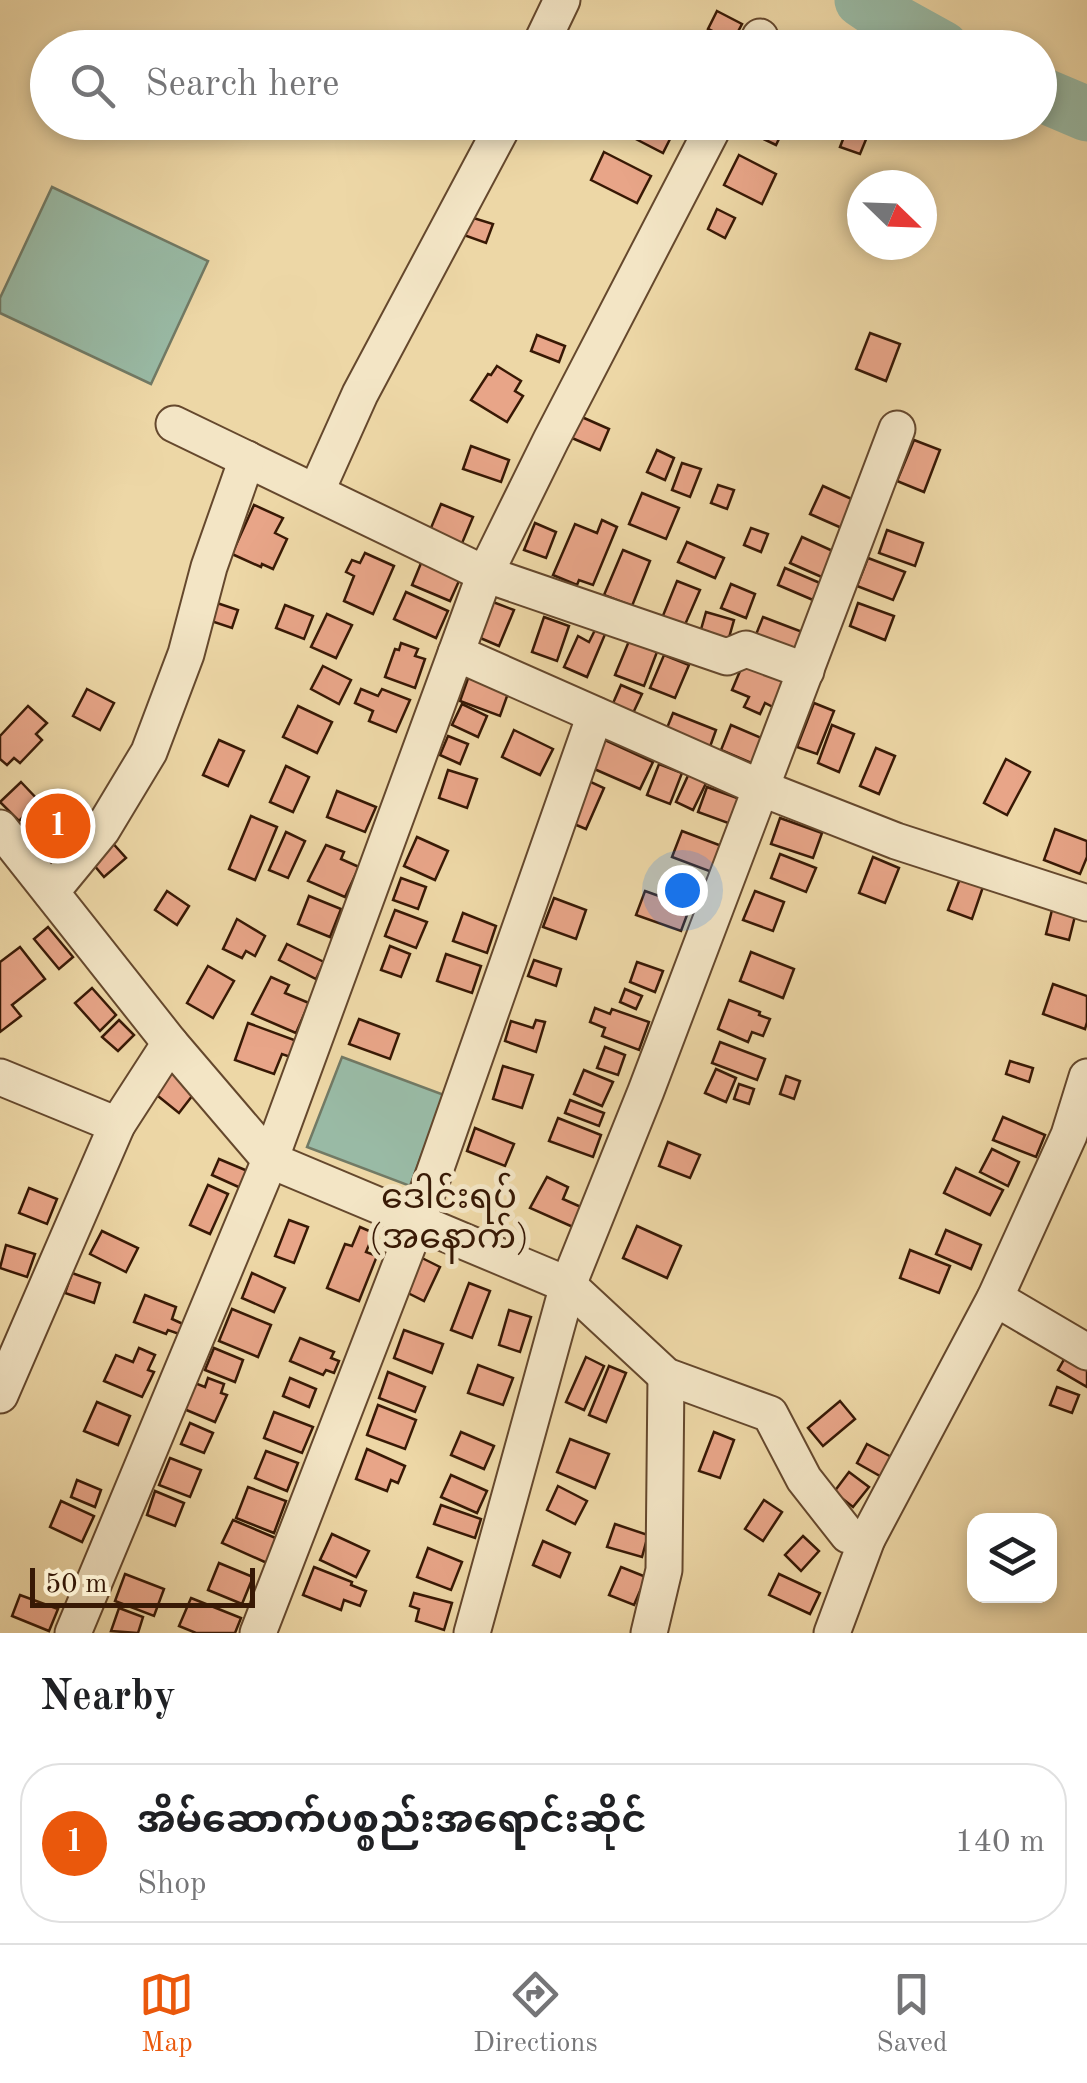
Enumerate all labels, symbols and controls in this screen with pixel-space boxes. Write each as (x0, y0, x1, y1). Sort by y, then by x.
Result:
search box (30, 30, 1057, 140)
icon: search (65, 58, 120, 113)
text: Search here (145, 66, 340, 104)
north arrow (847, 170, 937, 260)
pin: 1 (26, 788, 90, 864)
your location (657, 865, 708, 916)
district label: ဒေါင်းရပ် (အနောက်) (369, 1172, 529, 1264)
map controls (967, 1513, 1057, 1603)
button: layers (967, 1513, 1057, 1603)
scale bar (30, 1563, 255, 1608)
text: 50 m (45, 1571, 108, 1599)
text: Nearby (40, 1677, 176, 1719)
text: အိမ်ဆောက်ပစ္စည်းအရောင်းဆိုင် (137, 1803, 647, 1841)
text: 1 (65, 1827, 84, 1859)
text: 140 m (955, 1827, 1045, 1859)
text: Shop (137, 1869, 207, 1901)
tab: Map (139, 1967, 194, 2062)
tab: Directions (473, 1967, 598, 2062)
tab: Saved (876, 1967, 948, 2062)

